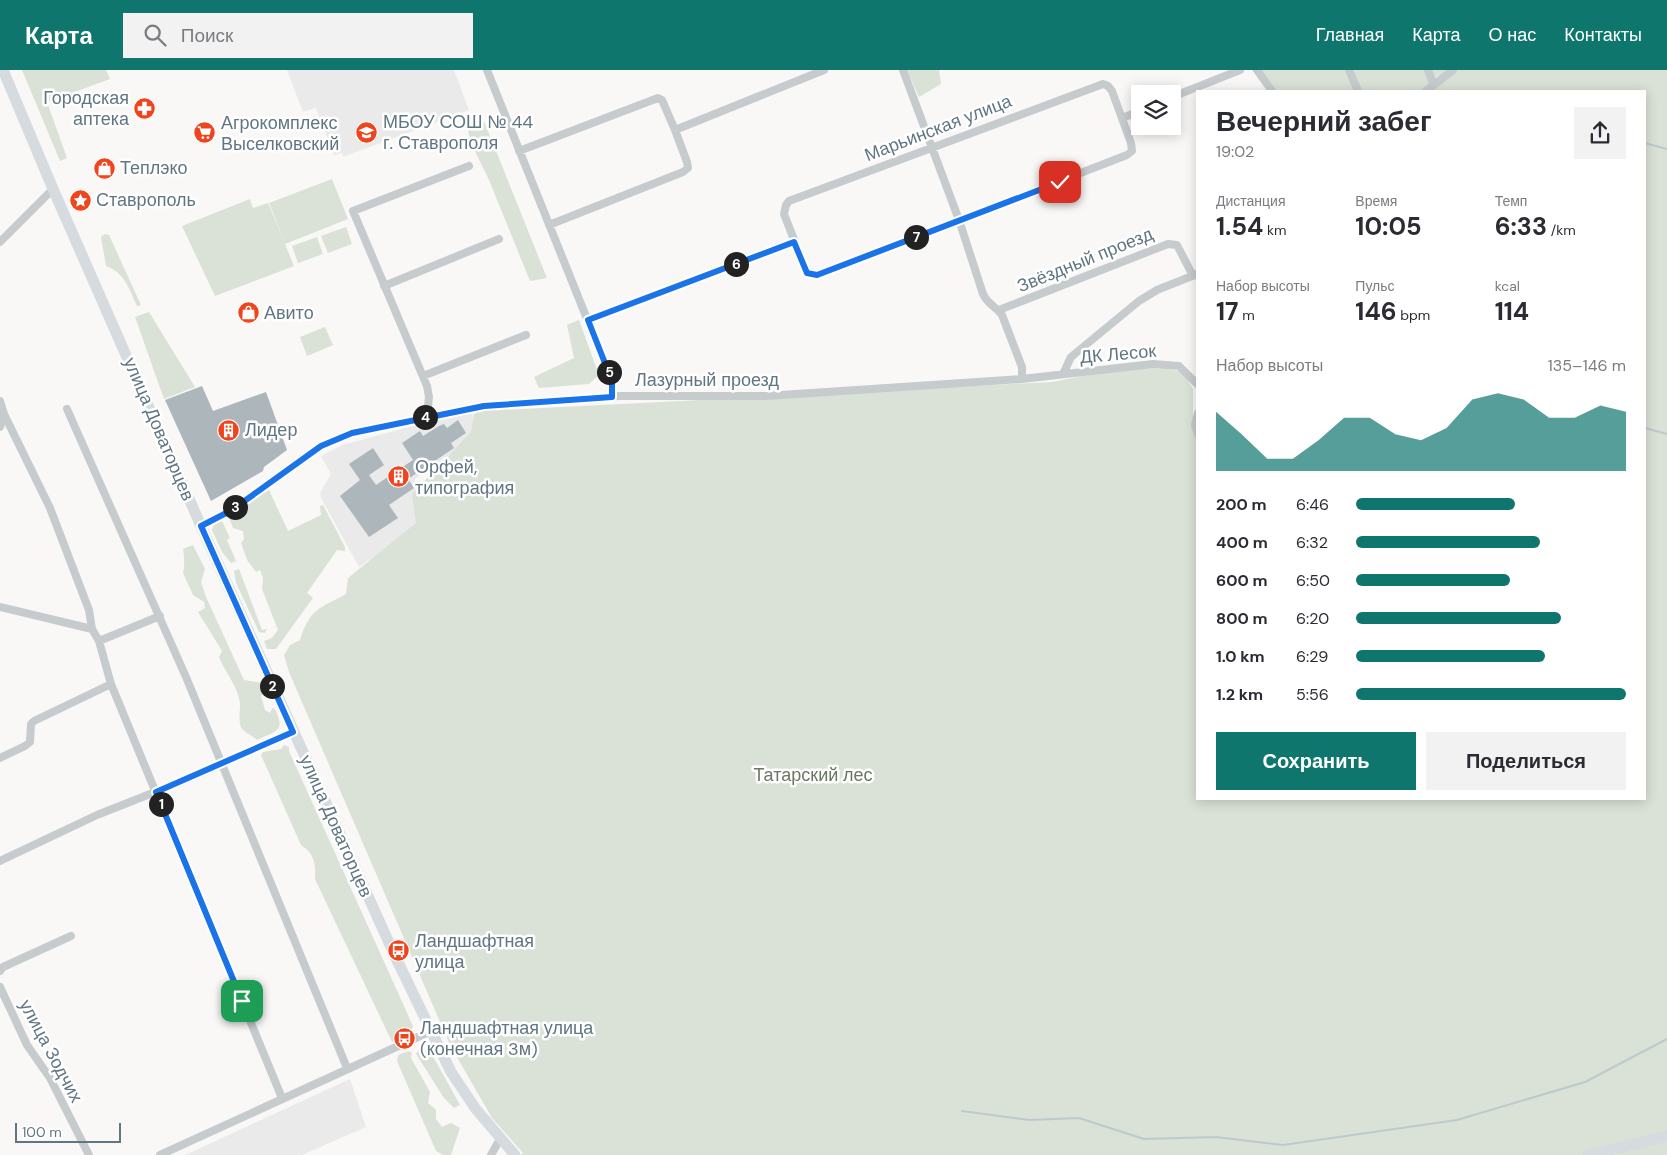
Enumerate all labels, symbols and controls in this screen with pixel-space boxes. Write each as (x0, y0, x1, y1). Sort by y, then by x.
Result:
search box (123, 13, 473, 58)
text: Карта (25, 20, 93, 51)
icon: search (141, 21, 169, 49)
text: Поиск (181, 23, 233, 48)
text: Главная (1316, 23, 1384, 47)
text: Карта (1412, 23, 1461, 47)
text: О нас (1489, 23, 1536, 47)
text: Контакты (1564, 23, 1642, 47)
map controls (1131, 85, 1181, 135)
button: layers (1131, 85, 1181, 135)
place label: Городская аптека (43, 86, 130, 131)
street label: Марьинская улица (861, 89, 1016, 167)
pharmacy icon: Городская аптека (133, 96, 157, 120)
text: Вечерний забег (1216, 103, 1432, 140)
button: share (1574, 107, 1626, 159)
place label: МБОУ СОШ № 44 г. Ставрополя (383, 110, 533, 155)
place label: Агрокомплекс Выселковский (221, 111, 339, 156)
school or university icon: МБОУ СОШ № 44 г. Ставрополя (355, 120, 379, 144)
supermarket icon: Агрокомплекс Выселковский (193, 121, 217, 145)
text: 19:02 (1216, 141, 1254, 162)
shop icon: Теплэко (92, 156, 116, 180)
place label: Теплэко (120, 156, 188, 180)
pin (1039, 161, 1081, 203)
icon: check (1046, 168, 1074, 196)
place icon: Ставрополь (68, 188, 92, 212)
place label: Ставрополь (96, 188, 196, 212)
text: Дистанция (1216, 192, 1286, 210)
text: Время (1355, 192, 1397, 210)
text: Темп (1495, 192, 1527, 210)
text: 1.54 (1216, 210, 1263, 243)
text: 10:05 (1355, 210, 1422, 243)
text: 6:33 (1495, 210, 1547, 243)
text: km (1263, 221, 1286, 239)
text: /km (1547, 221, 1576, 239)
street label: Звёздный проезд (1014, 222, 1157, 298)
pin: 7 (904, 224, 928, 250)
text: 7 (913, 228, 920, 246)
pin: 6 (724, 252, 748, 276)
text: 6 (732, 255, 741, 273)
text: Набор высоты (1216, 277, 1310, 295)
text: Пульс (1355, 277, 1395, 295)
text: kcal (1495, 277, 1520, 295)
text: 17 (1216, 295, 1239, 328)
text: 146 (1355, 295, 1397, 328)
text: 114 (1495, 295, 1529, 328)
shop icon: Авито (236, 301, 260, 325)
place label: Авито (264, 301, 314, 325)
text: m (1239, 306, 1255, 324)
text: bpm (1397, 306, 1430, 324)
street label: ДК Лесок (1079, 339, 1157, 369)
street label: улица Доваторцев (118, 354, 200, 504)
text: Набор высоты (1216, 355, 1323, 376)
text: 135–146 m (1548, 355, 1626, 376)
pin: 5 (596, 360, 622, 384)
text: 5 (605, 363, 614, 381)
street label: Лазурный проезд (635, 368, 779, 392)
pin: 4 (412, 404, 438, 430)
text: 4 (421, 408, 430, 426)
building icon: Лидер (217, 418, 241, 442)
place label: Лидер (245, 418, 297, 442)
place label: Орфей, типография (415, 455, 514, 500)
building icon: Орфей, типография (387, 465, 411, 489)
pin: 3 (222, 494, 248, 520)
text: 200 m (1216, 494, 1267, 515)
text: 6:46 (1296, 494, 1329, 515)
text: 3 (231, 498, 240, 516)
text: 400 m (1216, 532, 1268, 553)
text: 6:32 (1296, 532, 1328, 553)
text: 600 m (1216, 570, 1268, 591)
text: 6:50 (1296, 570, 1330, 591)
text: 800 m (1216, 608, 1267, 629)
text: 6:20 (1296, 608, 1329, 629)
text: 1.0 km (1216, 646, 1265, 667)
text: 6:29 (1296, 646, 1328, 667)
pin: 2 (260, 674, 284, 698)
text: 2 (268, 677, 277, 695)
text: 1.2 km (1216, 684, 1263, 705)
text: 5:56 (1296, 684, 1329, 705)
button: Сохранить (1216, 732, 1416, 790)
button: Поделиться (1426, 732, 1626, 790)
street label: улица Доваторцев (294, 751, 378, 901)
park label: Татарский лес (753, 763, 873, 787)
pin: 1 (148, 792, 174, 816)
text: 1 (159, 795, 164, 813)
place label: Ландшафтная улица (415, 929, 534, 974)
bus stop icon: Ландшафтная улица (387, 939, 411, 963)
pin (221, 980, 263, 1022)
icon: arrive (228, 987, 256, 1015)
street label: улица Зодчих (14, 995, 88, 1107)
place label: Ландшафтная улица (конечная 3м) (420, 1016, 594, 1061)
bus stop icon: Ландшафтная улица (конечная 3м) (392, 1026, 416, 1050)
scale bar (15, 1120, 121, 1143)
text: 100 m (22, 1123, 62, 1141)

